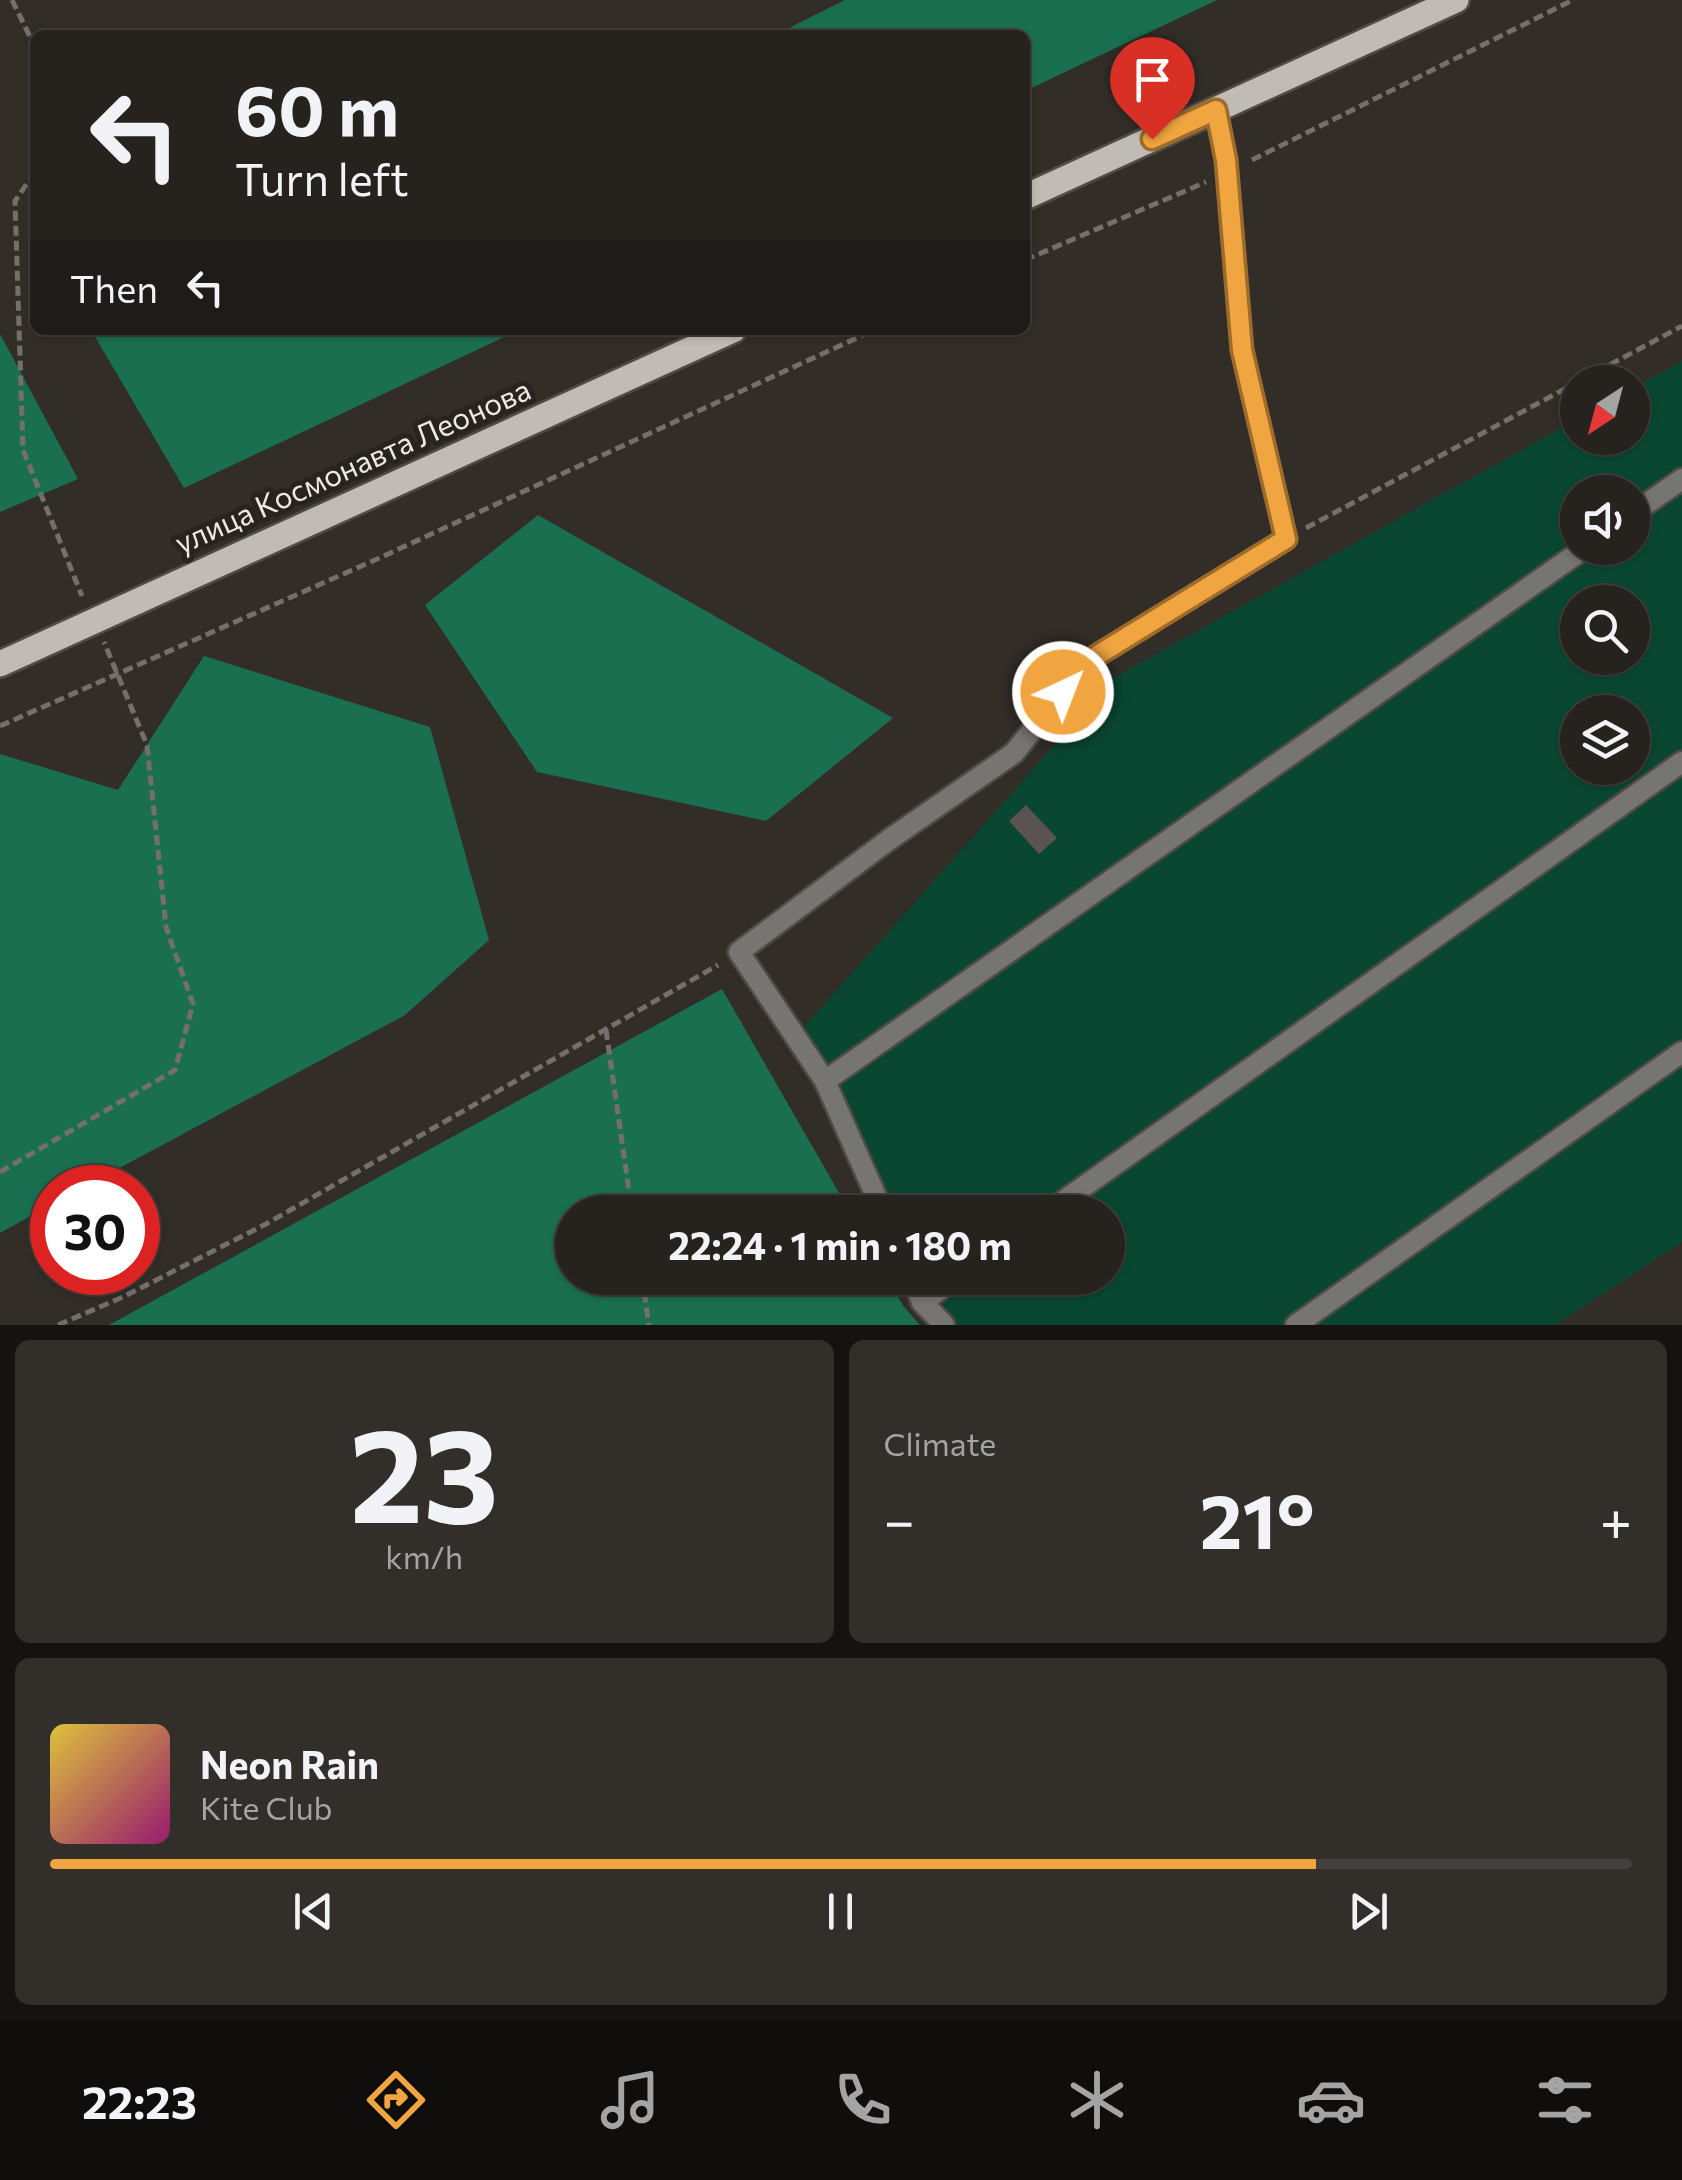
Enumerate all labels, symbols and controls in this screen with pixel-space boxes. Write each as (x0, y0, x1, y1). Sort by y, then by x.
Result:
pin (1110, 37, 1195, 140)
icon: arrive (1125, 52, 1180, 107)
text: 60 m (235, 65, 399, 150)
icon: left (70, 70, 200, 200)
text: Turn left (235, 150, 409, 205)
icon: left (178, 260, 233, 315)
text: Then (70, 264, 158, 311)
north arrow (1560, 365, 1650, 455)
map controls (1560, 365, 1650, 785)
street label: улица Космонавта Леонова (168, 369, 536, 560)
button: sound (1560, 475, 1650, 565)
button: search (1560, 585, 1650, 675)
position arrow (1011, 640, 1115, 744)
button: layers (1560, 695, 1650, 785)
speed limit sign: 30 (30, 1165, 160, 1295)
text: 22:24 · 1 min · 180 m (668, 1221, 1012, 1268)
text: 23 (349, 1391, 499, 1550)
text: Climate (884, 1423, 996, 1463)
text: 21° (1200, 1473, 1315, 1564)
text: − (884, 1485, 915, 1552)
text: + (1600, 1485, 1632, 1552)
text: km/h (385, 1536, 463, 1576)
text: Neon Rain (200, 1740, 379, 1787)
text: Kite Club (200, 1787, 332, 1827)
icon: previous (286, 1884, 341, 1939)
icon: pause (813, 1884, 868, 1939)
icon: next (1341, 1884, 1396, 1939)
icon: directions (361, 2065, 431, 2135)
icon: music (595, 2065, 665, 2135)
icon: phone (828, 2065, 898, 2135)
icon: climate (1062, 2065, 1132, 2135)
icon: car (1296, 2065, 1366, 2135)
icon: filters (1530, 2065, 1600, 2135)
text: 22:23 (82, 2073, 197, 2128)

